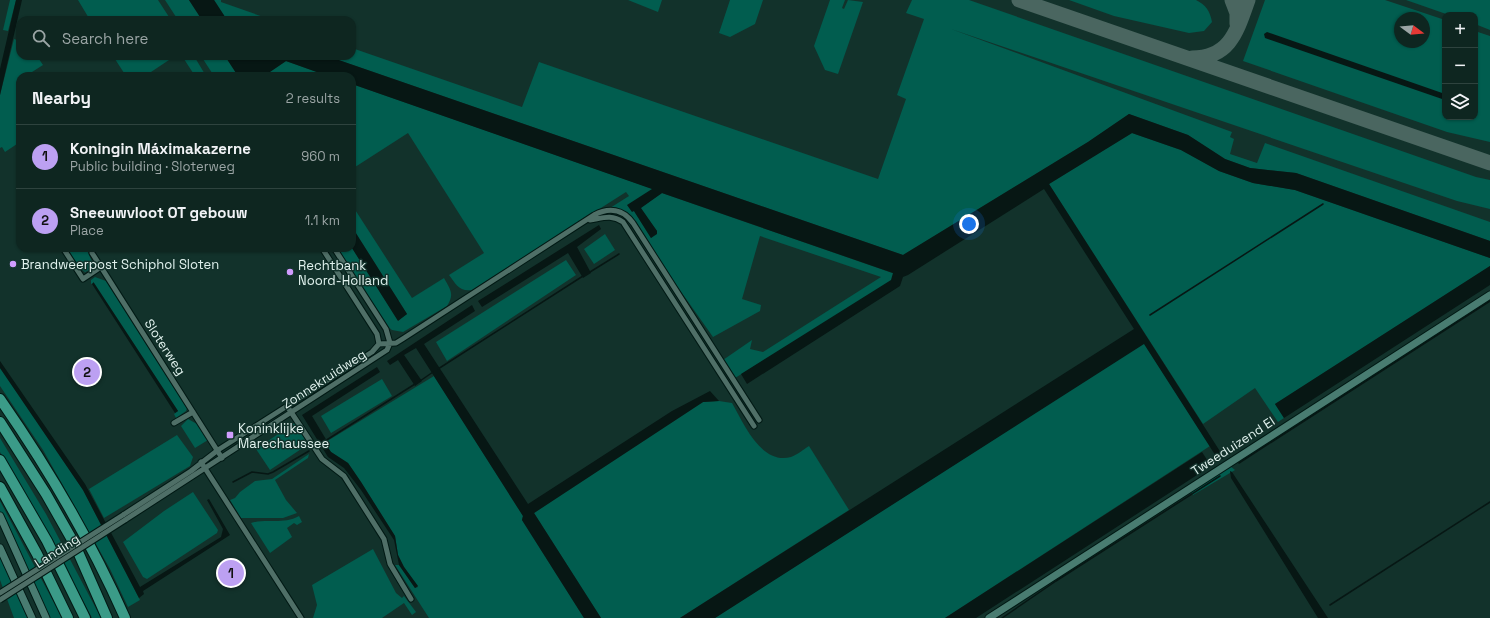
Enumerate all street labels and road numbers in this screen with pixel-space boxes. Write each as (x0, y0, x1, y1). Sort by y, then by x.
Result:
street label: Sloterweg (141, 316, 189, 378)
street label: Zonnekruidweg (279, 346, 369, 412)
street label: Tweeduizend El (1188, 413, 1278, 479)
street label: Landing (31, 530, 83, 572)

